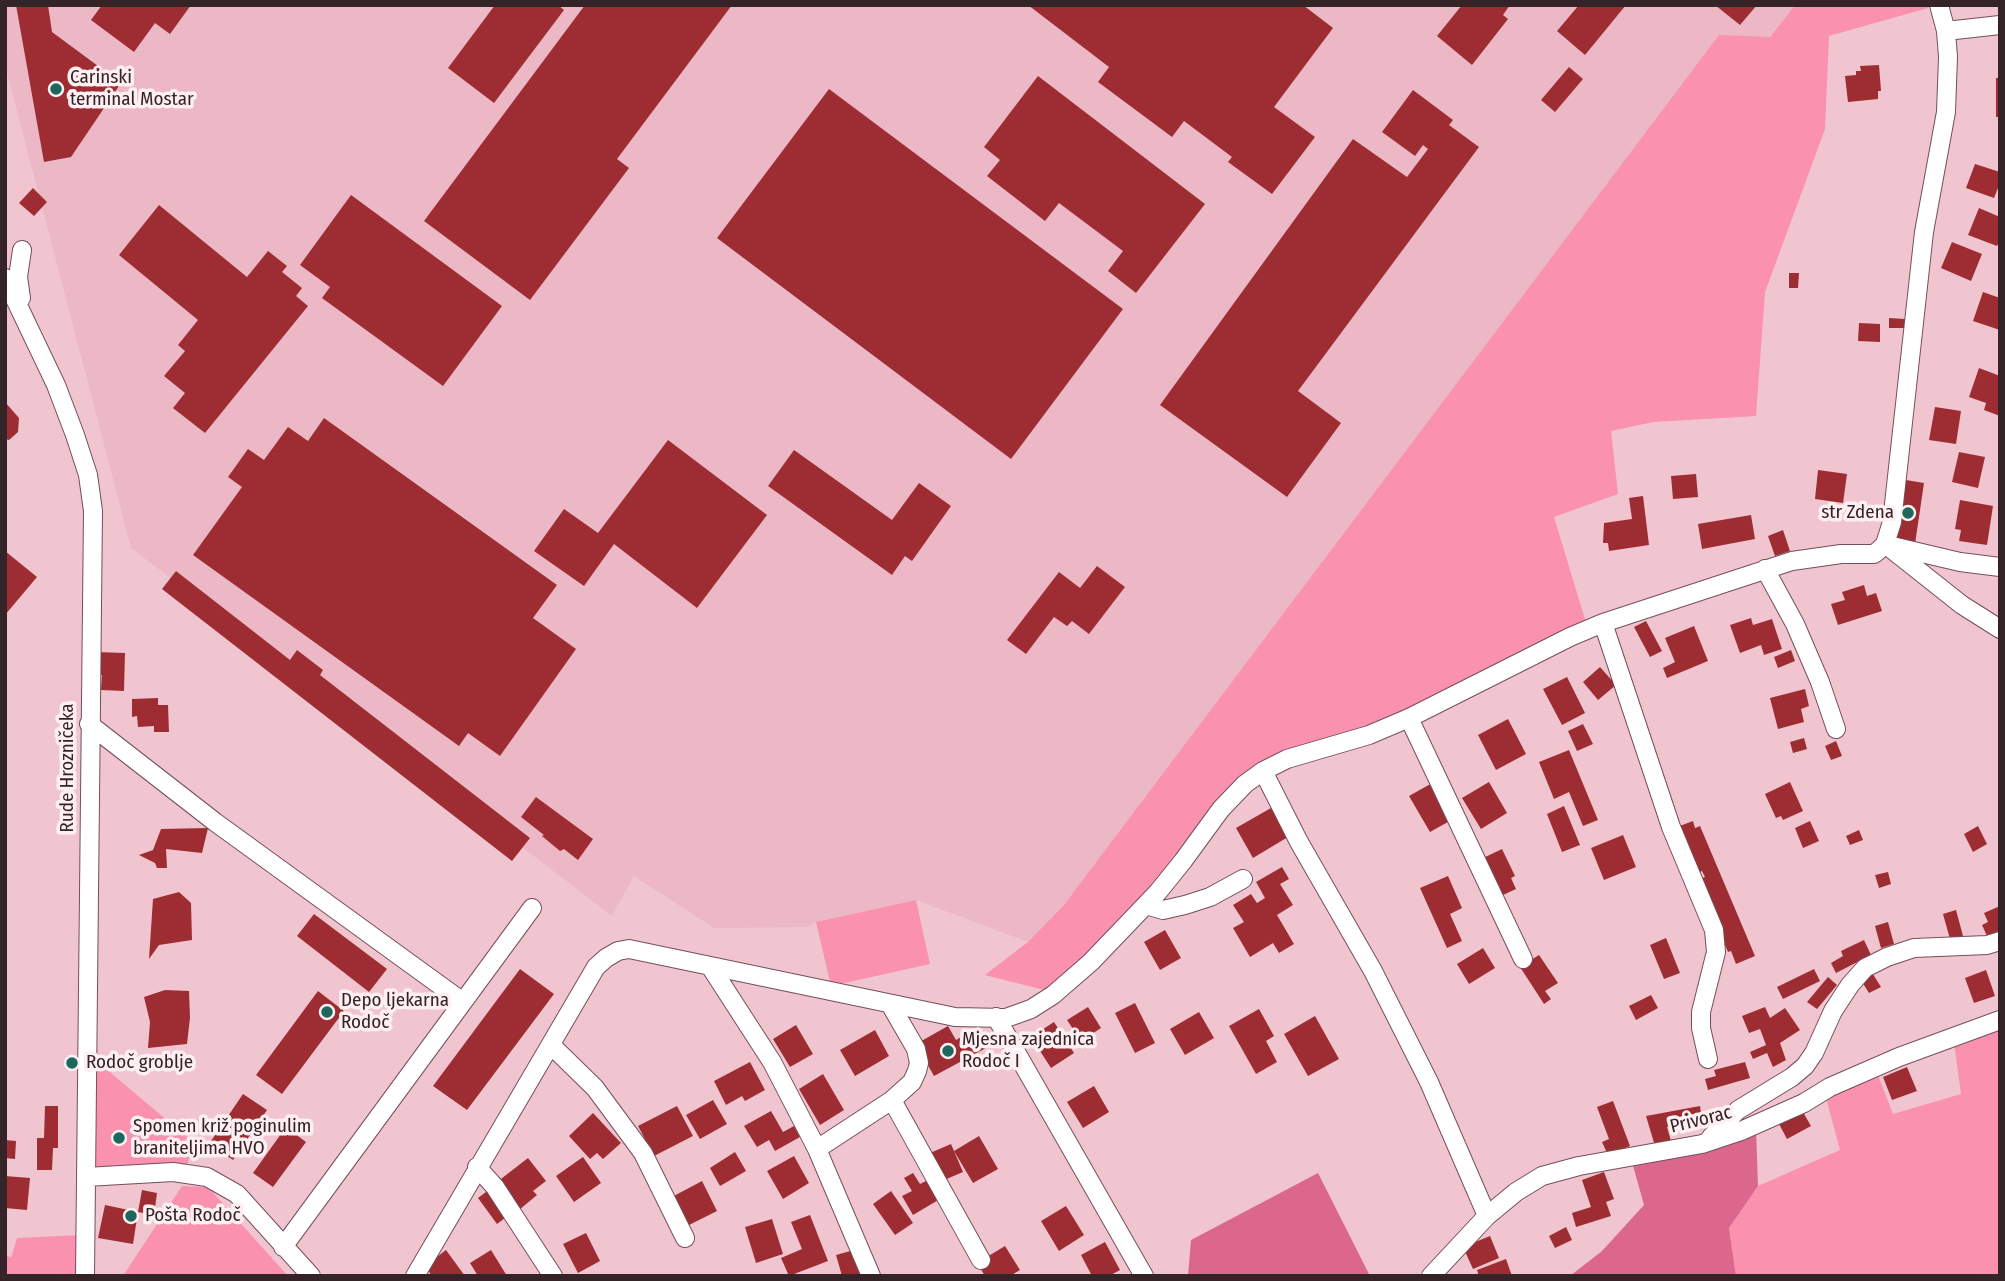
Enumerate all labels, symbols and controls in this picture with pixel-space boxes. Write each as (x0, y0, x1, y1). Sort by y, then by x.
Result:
place label: Carinski terminal Mostar (70, 67, 194, 111)
marker: Carinski terminal Mostar (48, 81, 64, 97)
place label: str Zdena (1821, 502, 1894, 524)
marker: str Zdena (1900, 505, 1916, 521)
street label: Rude Hrozničeka (57, 703, 79, 833)
place label: Depo ljekarna Rodoč (341, 990, 449, 1034)
marker: Depo ljekarna Rodoč (319, 1004, 335, 1020)
place label: Mjesna zajednica Rodoč I (962, 1029, 1094, 1073)
marker: Mjesna zajednica Rodoč I (940, 1043, 956, 1059)
place label: Rodoč groblje (86, 1052, 193, 1074)
marker: Rodoč groblje (64, 1055, 80, 1071)
street label: Privorac (1668, 1101, 1734, 1139)
place label: Spomen križ poginulim braniteljima HVO (133, 1116, 311, 1160)
marker: Spomen križ poginulim braniteljima HVO (111, 1130, 127, 1146)
place label: Pošta Rodoč (145, 1205, 241, 1227)
marker: Pošta Rodoč (123, 1208, 139, 1224)

